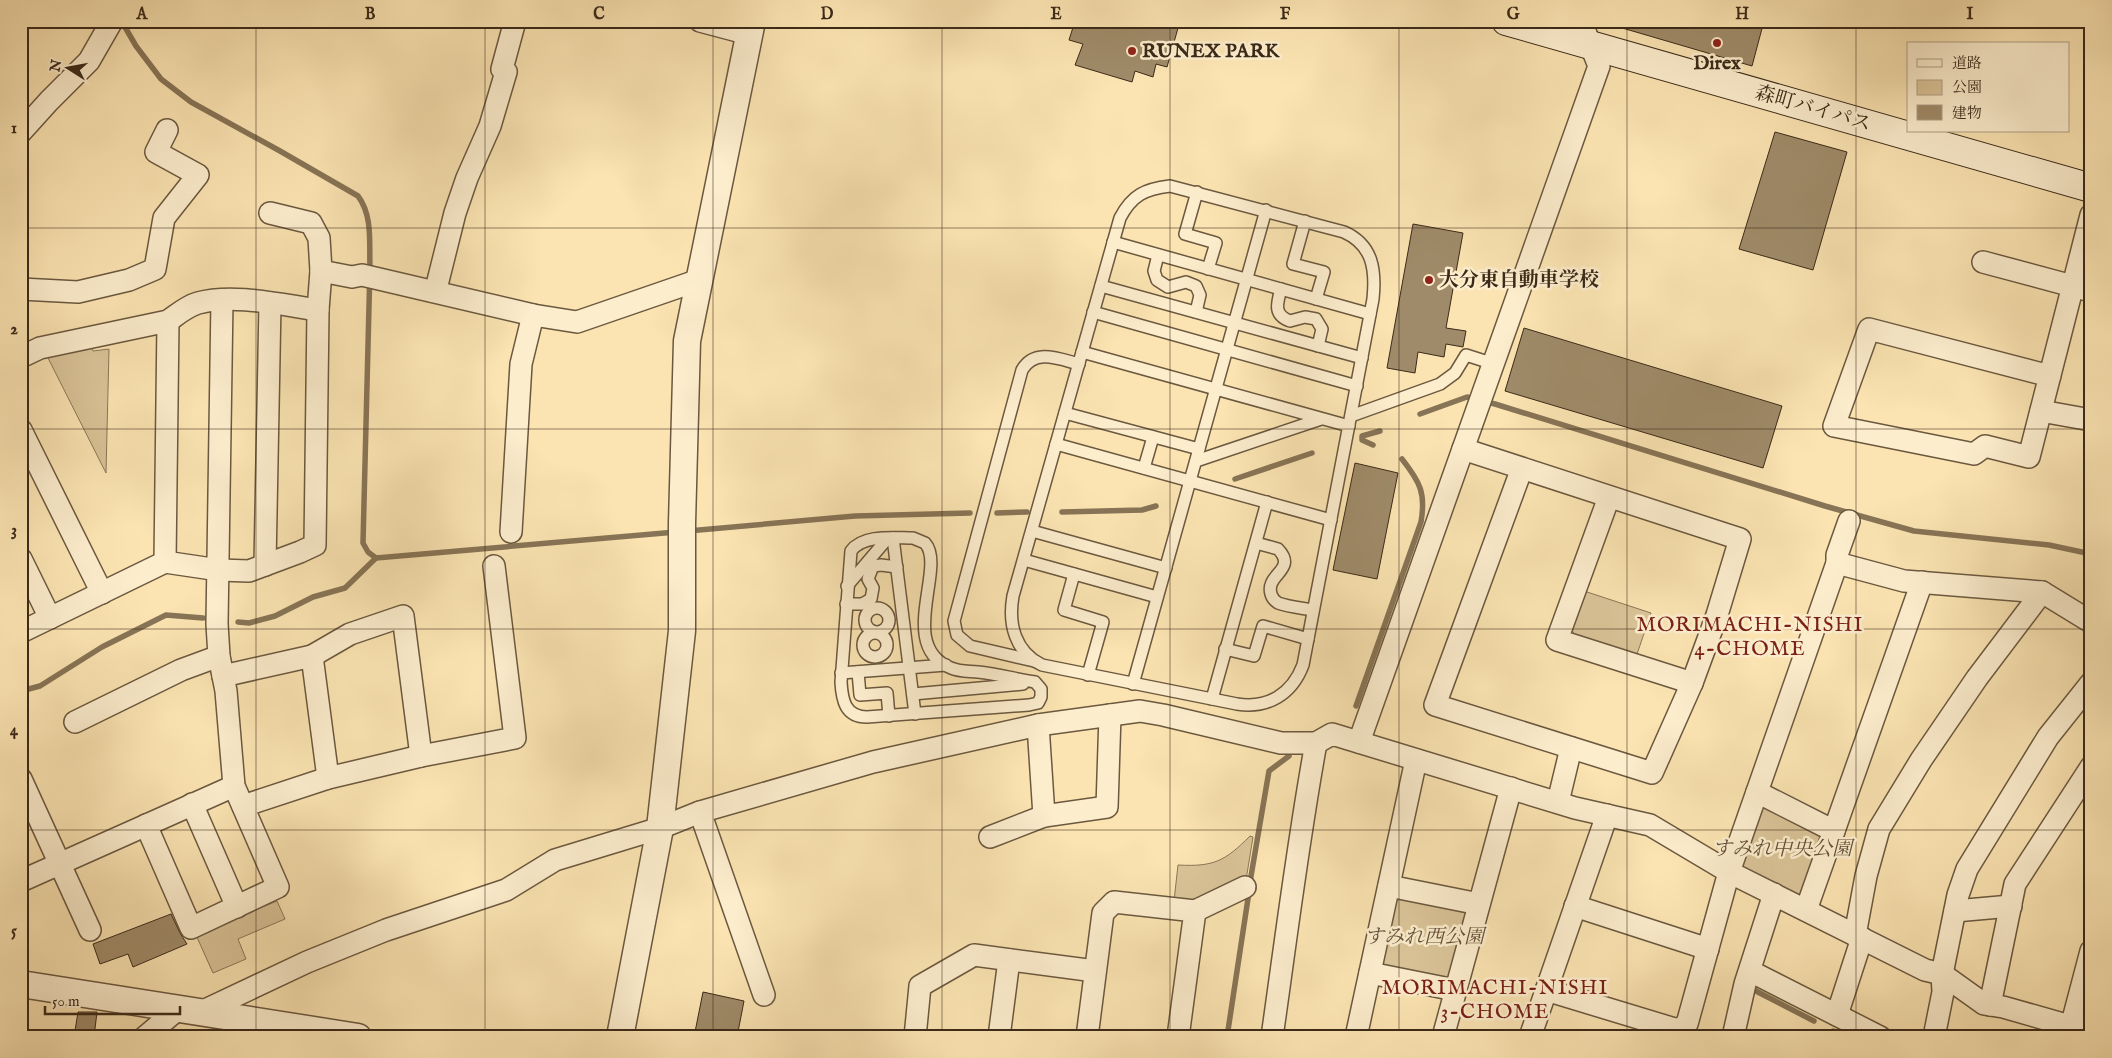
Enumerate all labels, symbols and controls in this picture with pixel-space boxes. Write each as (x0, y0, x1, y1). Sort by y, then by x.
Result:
text: A (136, 5, 149, 25)
text: B (365, 5, 376, 25)
text: C (593, 5, 605, 25)
text: D (821, 5, 834, 25)
text: E (1050, 5, 1062, 25)
text: F (1280, 5, 1291, 25)
text: G (1507, 5, 1520, 25)
text: H (1735, 5, 1749, 25)
text: I (1967, 5, 1974, 25)
marker: Direx (1711, 37, 1723, 49)
place label: RUNEX PARK (1142, 39, 1281, 64)
north arrow (42, 42, 92, 92)
legend (1907, 42, 2070, 132)
marker: RUNEX PARK (1126, 45, 1138, 57)
place label: Direx (1693, 51, 1741, 76)
text: 道路 (1952, 54, 1982, 73)
text: N (46, 58, 66, 74)
text: 公園 (1952, 78, 1982, 97)
street label: 森町バイパス (1752, 80, 1874, 138)
text: 建物 (1952, 104, 1982, 123)
text: 1 (11, 119, 17, 139)
place label: 大分東自動車学校 (1439, 268, 1599, 293)
marker: 大分東自動車学校 (1423, 274, 1435, 286)
text: 2 (10, 320, 18, 340)
text: 3 (11, 521, 17, 541)
district label: MORIMACHI-NISHI 4-CHOME (1636, 612, 1864, 663)
text: 4 (10, 721, 19, 741)
park label: すみれ中央公園 (1712, 837, 1855, 862)
text: 5 (11, 922, 17, 942)
park label: すみれ西公園 (1364, 925, 1487, 950)
district label: MORIMACHI-NISHI 3-CHOME (1381, 975, 1609, 1026)
scale bar (45, 983, 180, 1015)
text: 50 m (52, 992, 80, 1011)

